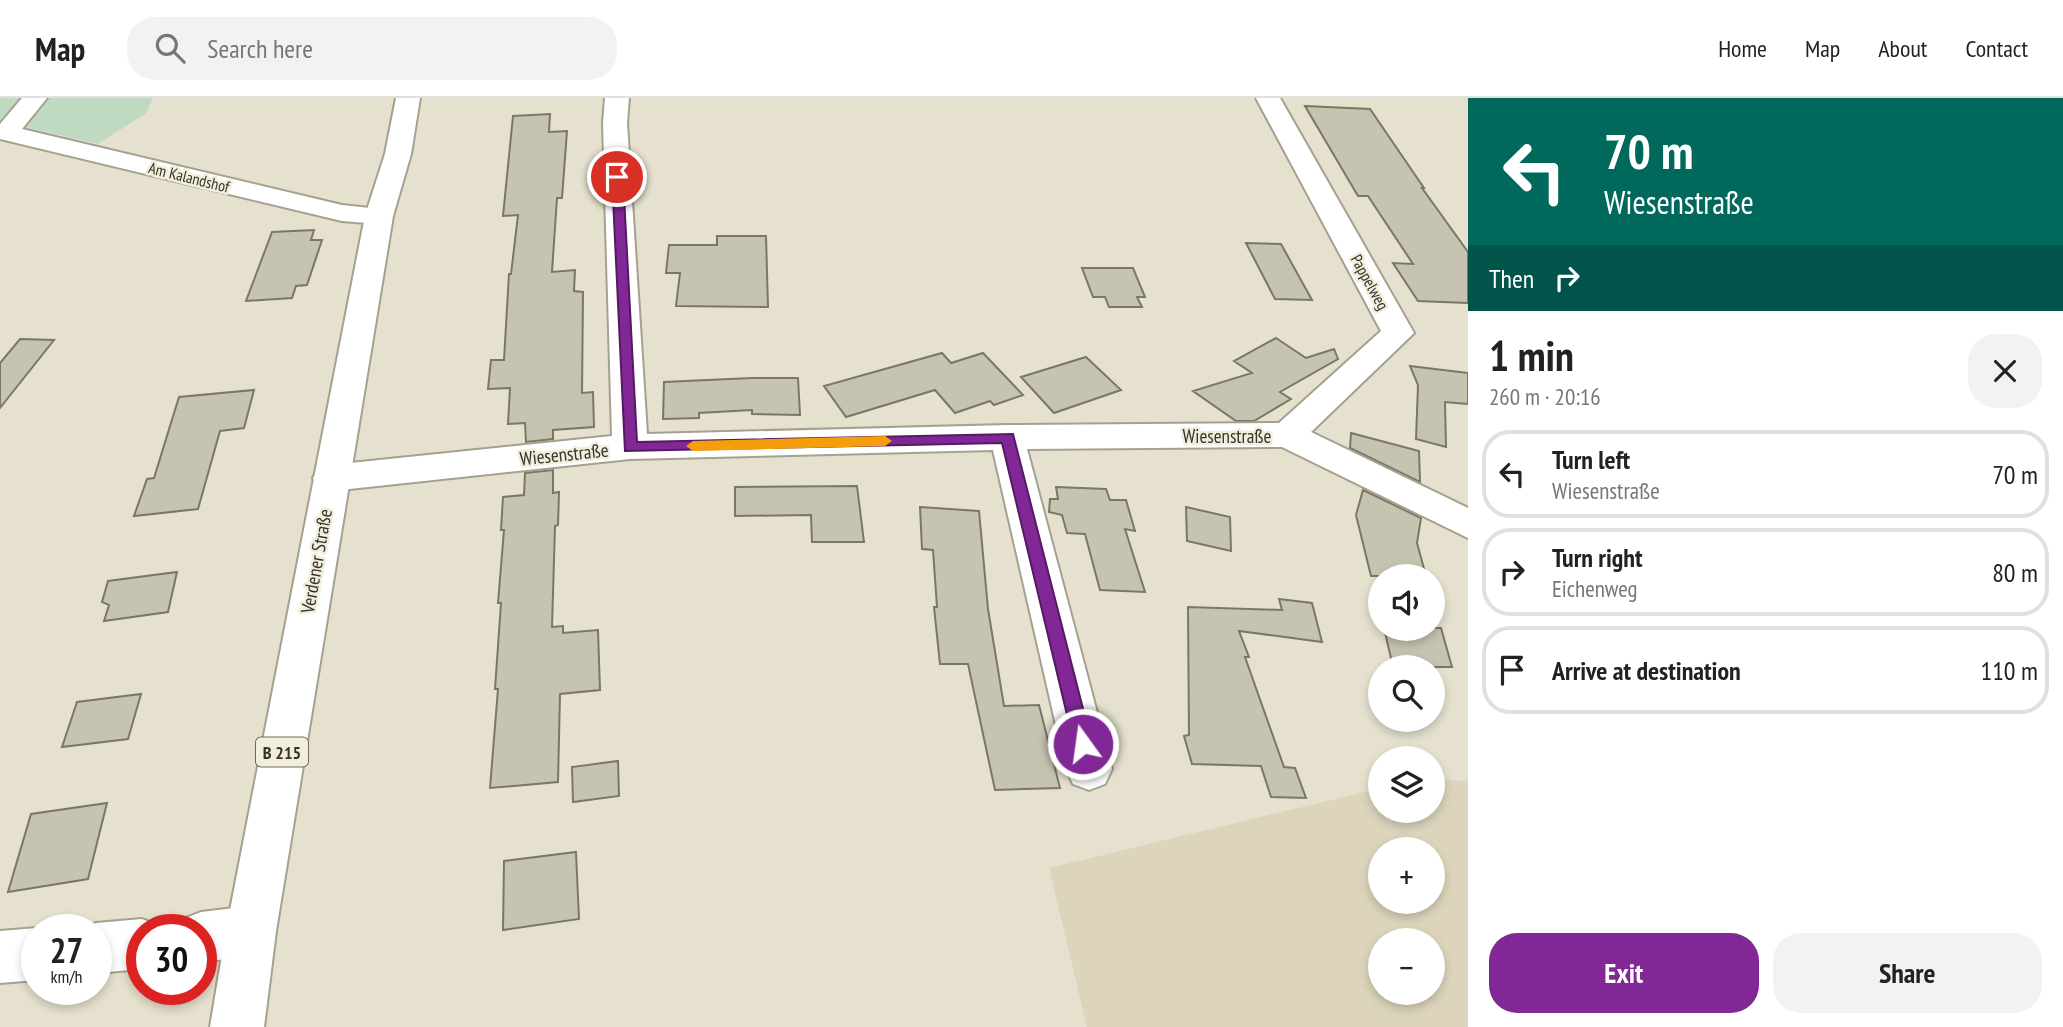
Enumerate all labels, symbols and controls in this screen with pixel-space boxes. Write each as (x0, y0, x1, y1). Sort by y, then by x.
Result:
search box (127, 17, 617, 80)
text: Map (35, 27, 85, 70)
icon: search (151, 29, 189, 67)
text: Search here (207, 32, 313, 65)
text: Home (1718, 33, 1767, 64)
text: Map (1805, 33, 1840, 64)
text: About (1878, 33, 1927, 64)
text: Contact (1965, 33, 2028, 64)
text: 70 m (1604, 119, 1693, 183)
icon: left (1489, 126, 1580, 217)
pin (587, 147, 647, 207)
street label: Am Kalandshof (146, 157, 232, 197)
icon: arrive (598, 158, 636, 196)
text: Wiesenstraße (1604, 181, 1754, 223)
street label: Pappelweg (1347, 251, 1393, 313)
icon: right (1548, 259, 1586, 297)
text: Then (1489, 262, 1534, 295)
text: 1 min (1489, 328, 1574, 383)
button: close (1968, 334, 2042, 408)
text: 260 m · 20:16 (1489, 382, 1601, 411)
street label: Wiesenstraße (1183, 424, 1272, 448)
street label: Wiesenstraße (519, 437, 610, 471)
text: Turn left (1552, 443, 1630, 476)
icon: left (1493, 455, 1531, 493)
text: 70 m (1992, 458, 2038, 491)
text: Wiesenstraße (1552, 476, 1660, 505)
street label: Verdener Straße (295, 507, 337, 616)
text: Turn right (1552, 541, 1643, 574)
icon: right (1493, 553, 1531, 591)
text: 80 m (1992, 556, 2038, 589)
map controls (1368, 564, 1445, 1005)
button: sound (1368, 564, 1445, 641)
text: Eichenweg (1552, 574, 1637, 603)
icon: arrive (1493, 651, 1531, 689)
text: Arrive at destination (1552, 654, 1741, 687)
text: 110 m (1980, 654, 2038, 687)
button: search (1368, 655, 1445, 732)
position arrow (1046, 707, 1120, 781)
road number: B 215 (256, 738, 308, 766)
button: layers (1368, 746, 1445, 823)
button: + (1368, 837, 1445, 914)
speed limit sign: 30 (126, 914, 217, 1005)
text: 27 (50, 927, 83, 973)
button: − (1368, 928, 1445, 1005)
button: Exit (1489, 933, 1759, 1013)
button: Share (1773, 933, 2042, 1013)
text: km/h (51, 965, 82, 988)

